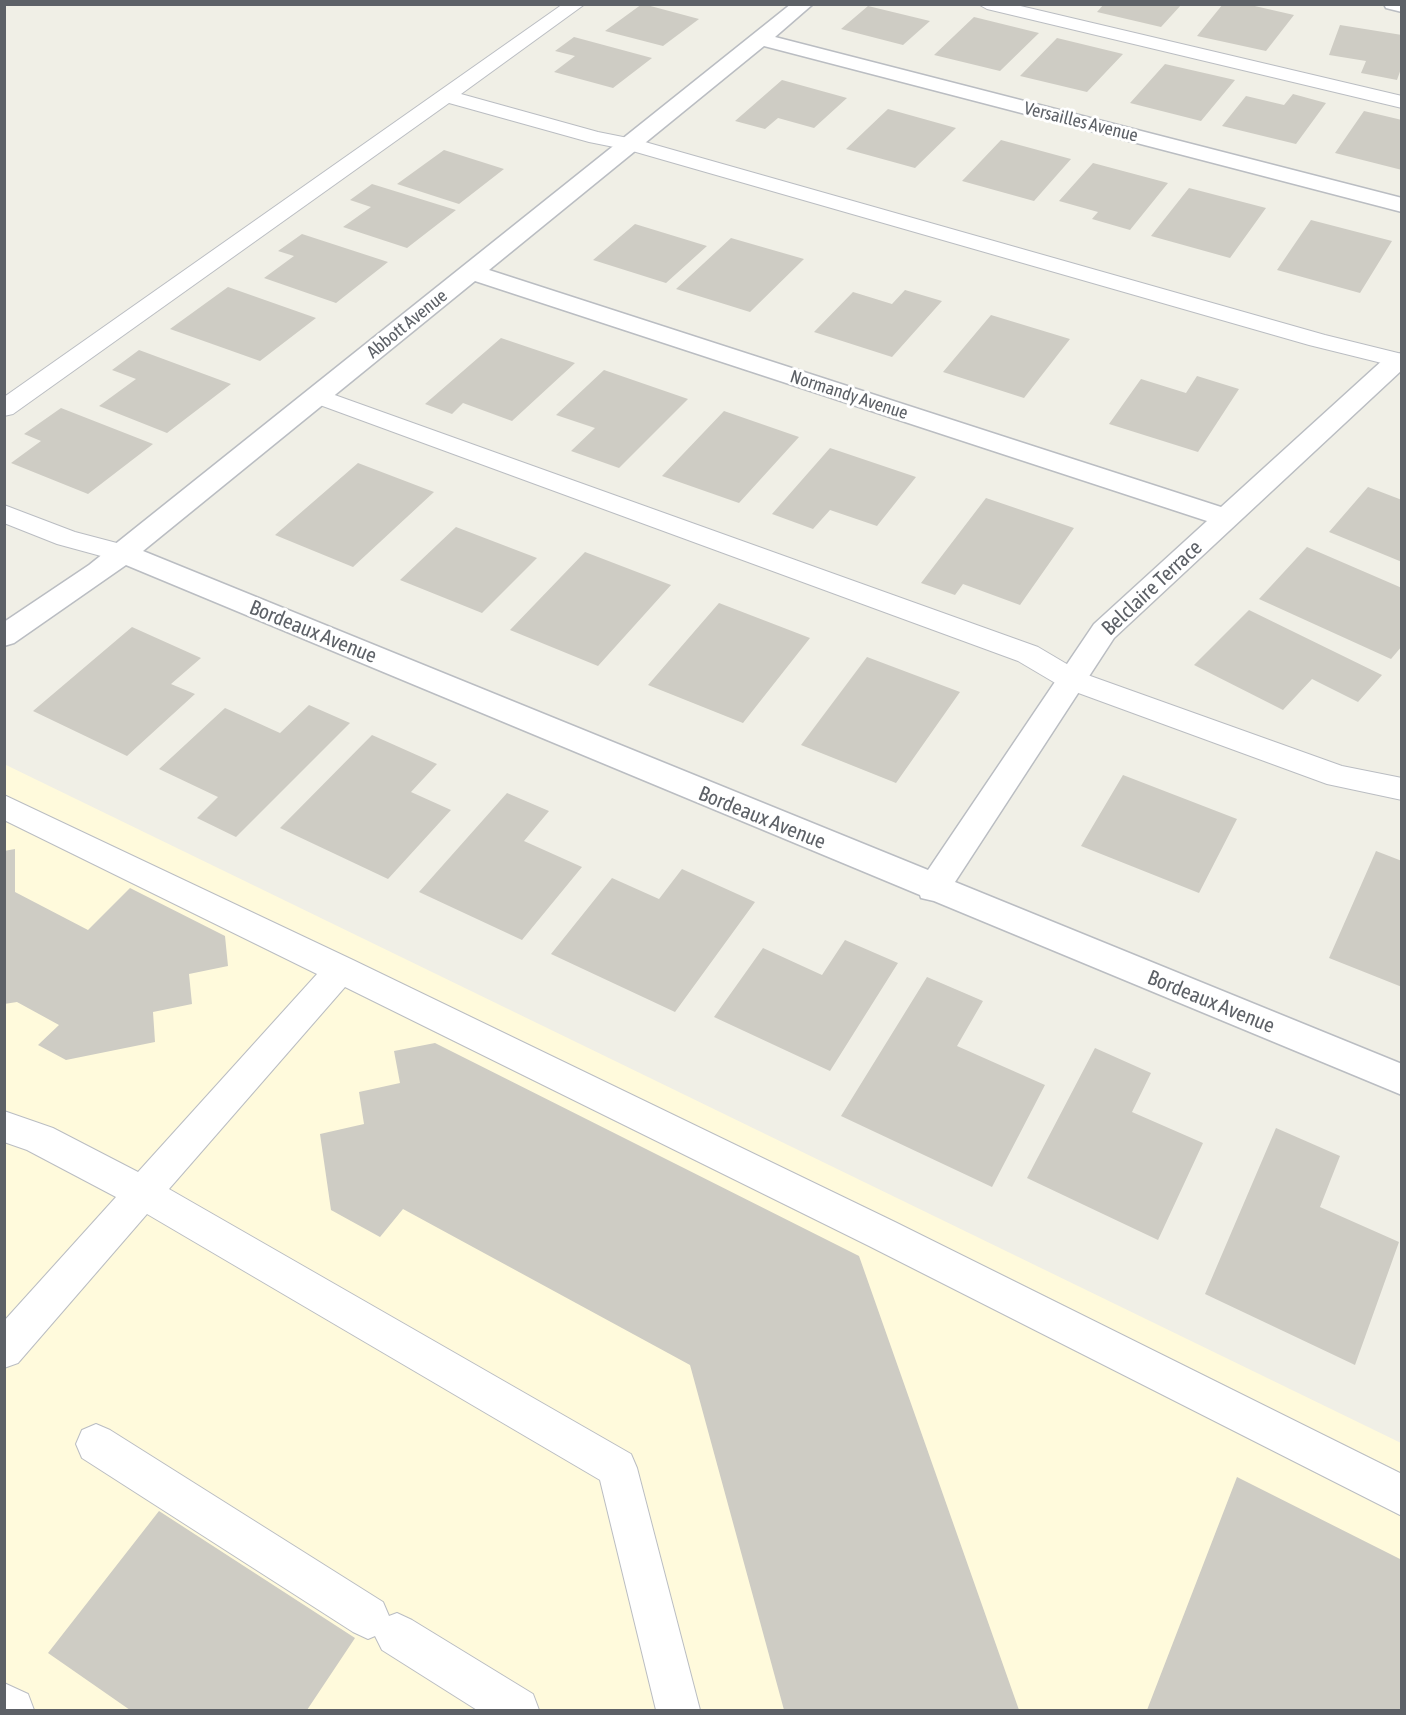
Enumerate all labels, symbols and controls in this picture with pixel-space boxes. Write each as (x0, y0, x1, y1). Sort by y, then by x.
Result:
street label: Versailles Avenue (1022, 97, 1140, 147)
street label: Abbott Avenue (363, 285, 451, 363)
street label: Normandy Avenue (787, 366, 911, 424)
street label: Belclaire Terrace (1097, 535, 1207, 641)
street label: Bordeaux Avenue (246, 595, 380, 669)
street label: Bordeaux Avenue (695, 781, 829, 855)
street label: Bordeaux Avenue (1144, 965, 1278, 1039)

